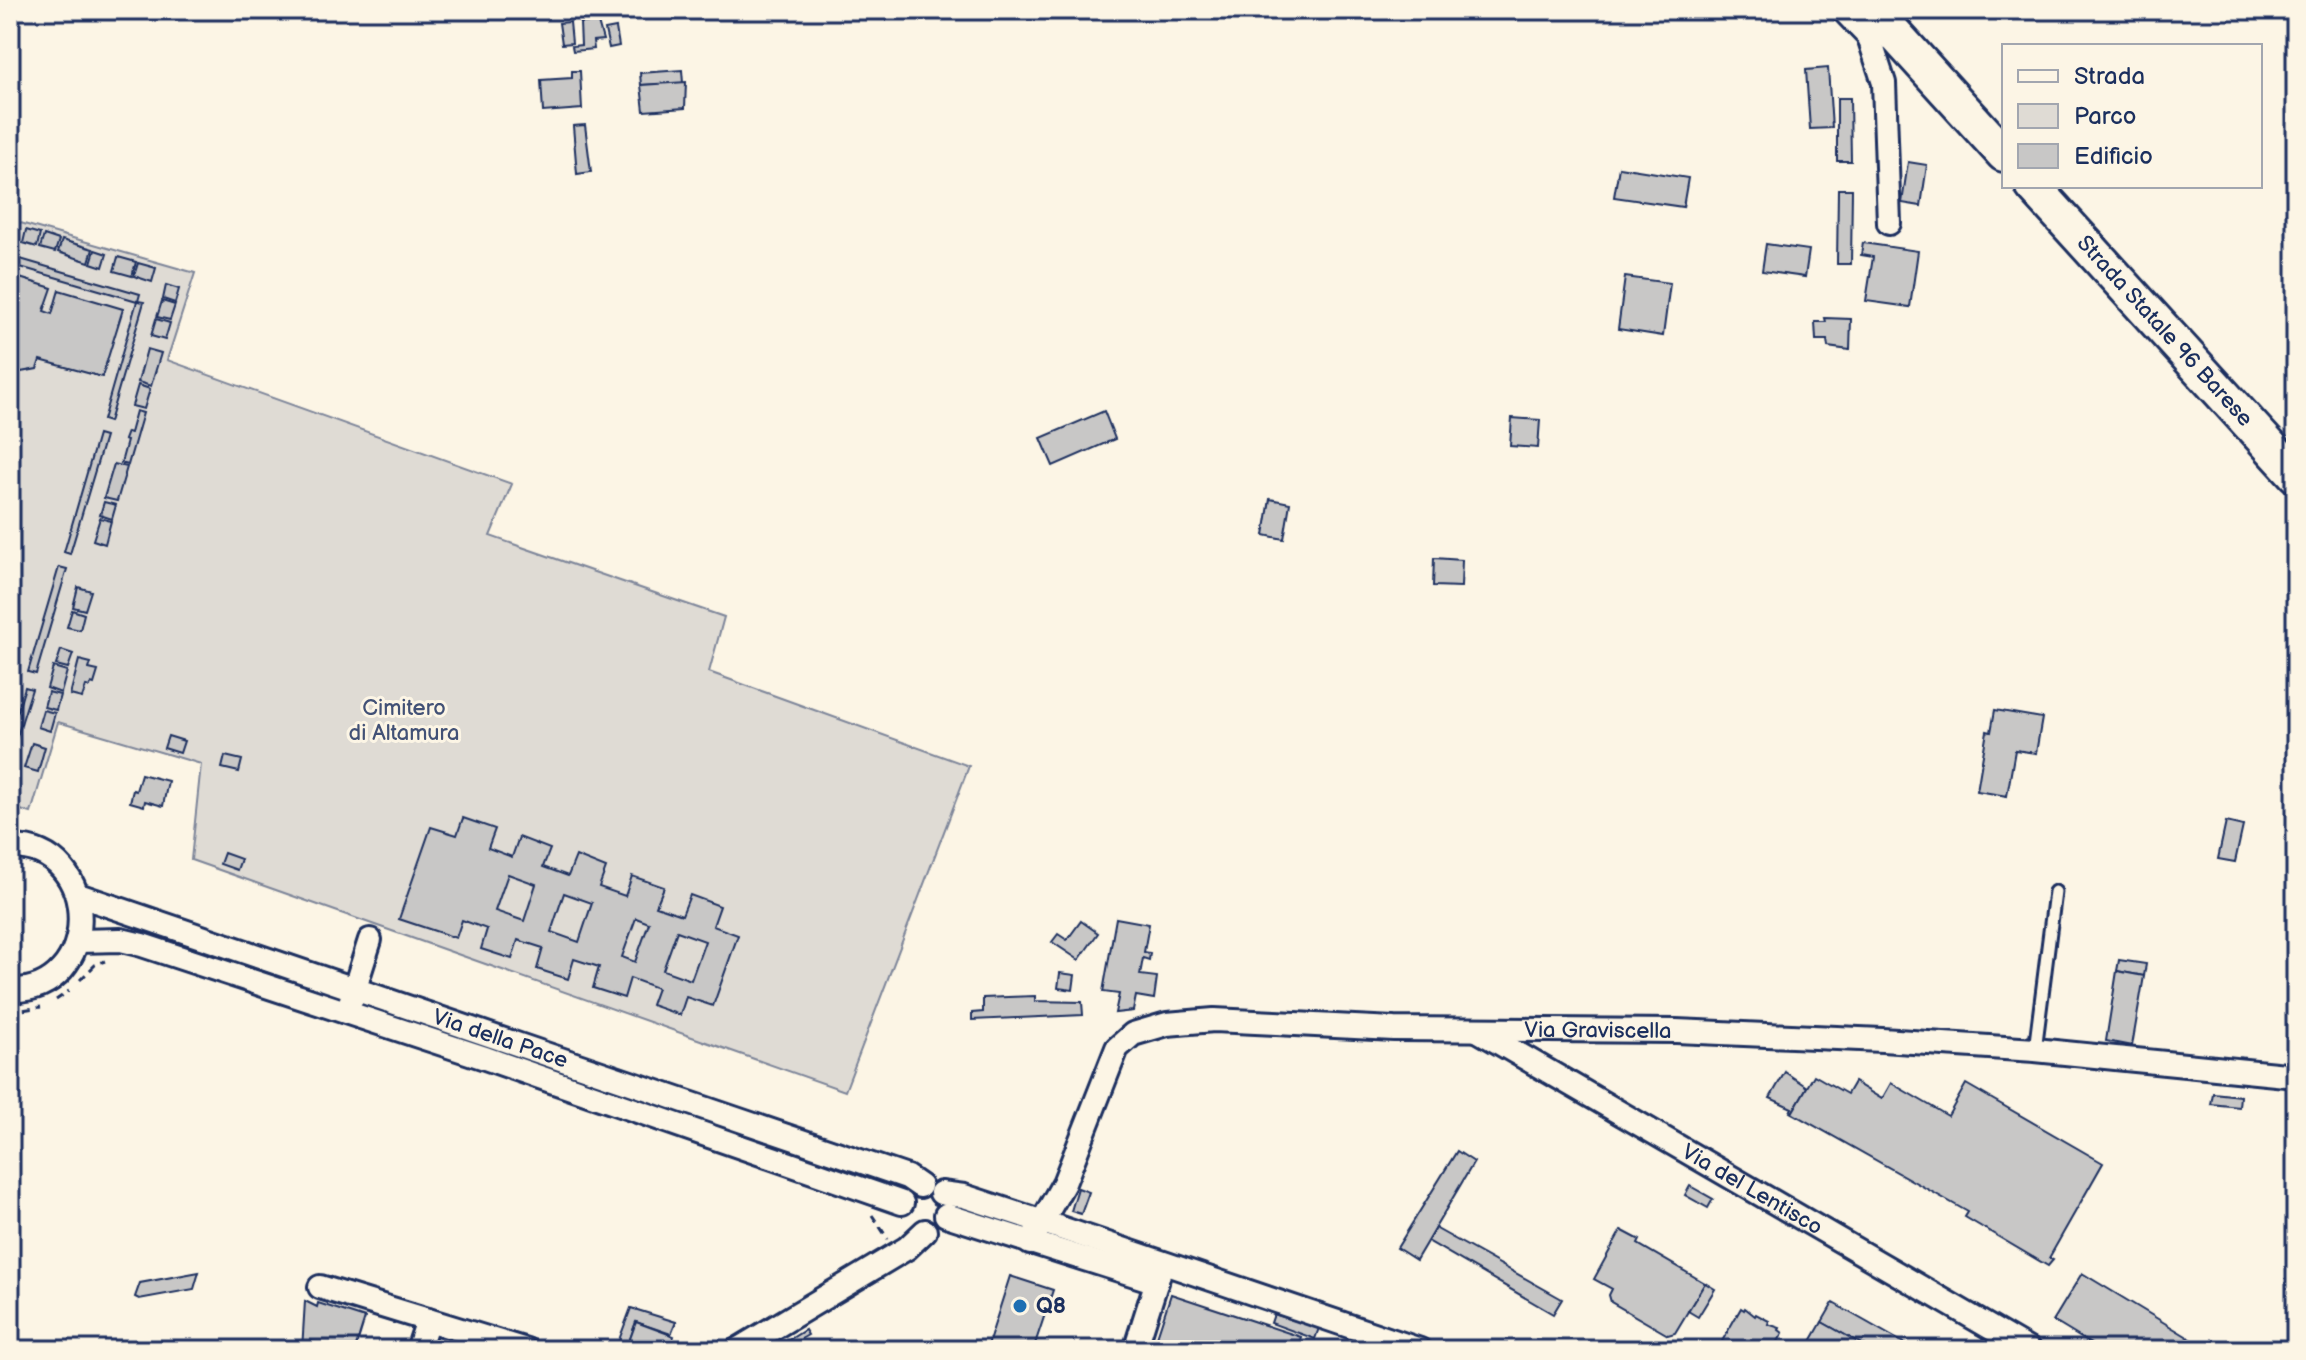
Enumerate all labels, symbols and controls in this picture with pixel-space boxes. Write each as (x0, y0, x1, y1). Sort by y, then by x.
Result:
legend (2002, 44, 2262, 188)
text: Strada (2074, 62, 2145, 91)
text: Parco (2074, 102, 2136, 131)
text: Edificio (2074, 142, 2153, 171)
street label: Strada Statale 96 Barese (2071, 230, 2259, 432)
park label: Cimitero di Altamura (349, 695, 459, 747)
street label: Via della Pace (429, 1003, 571, 1074)
street label: Via Graviscella (1524, 1016, 1672, 1044)
street label: Via del Lentisco (1677, 1138, 1827, 1241)
place label: Q8 (1036, 1293, 1066, 1320)
marker: Q8 (1011, 1297, 1029, 1315)

